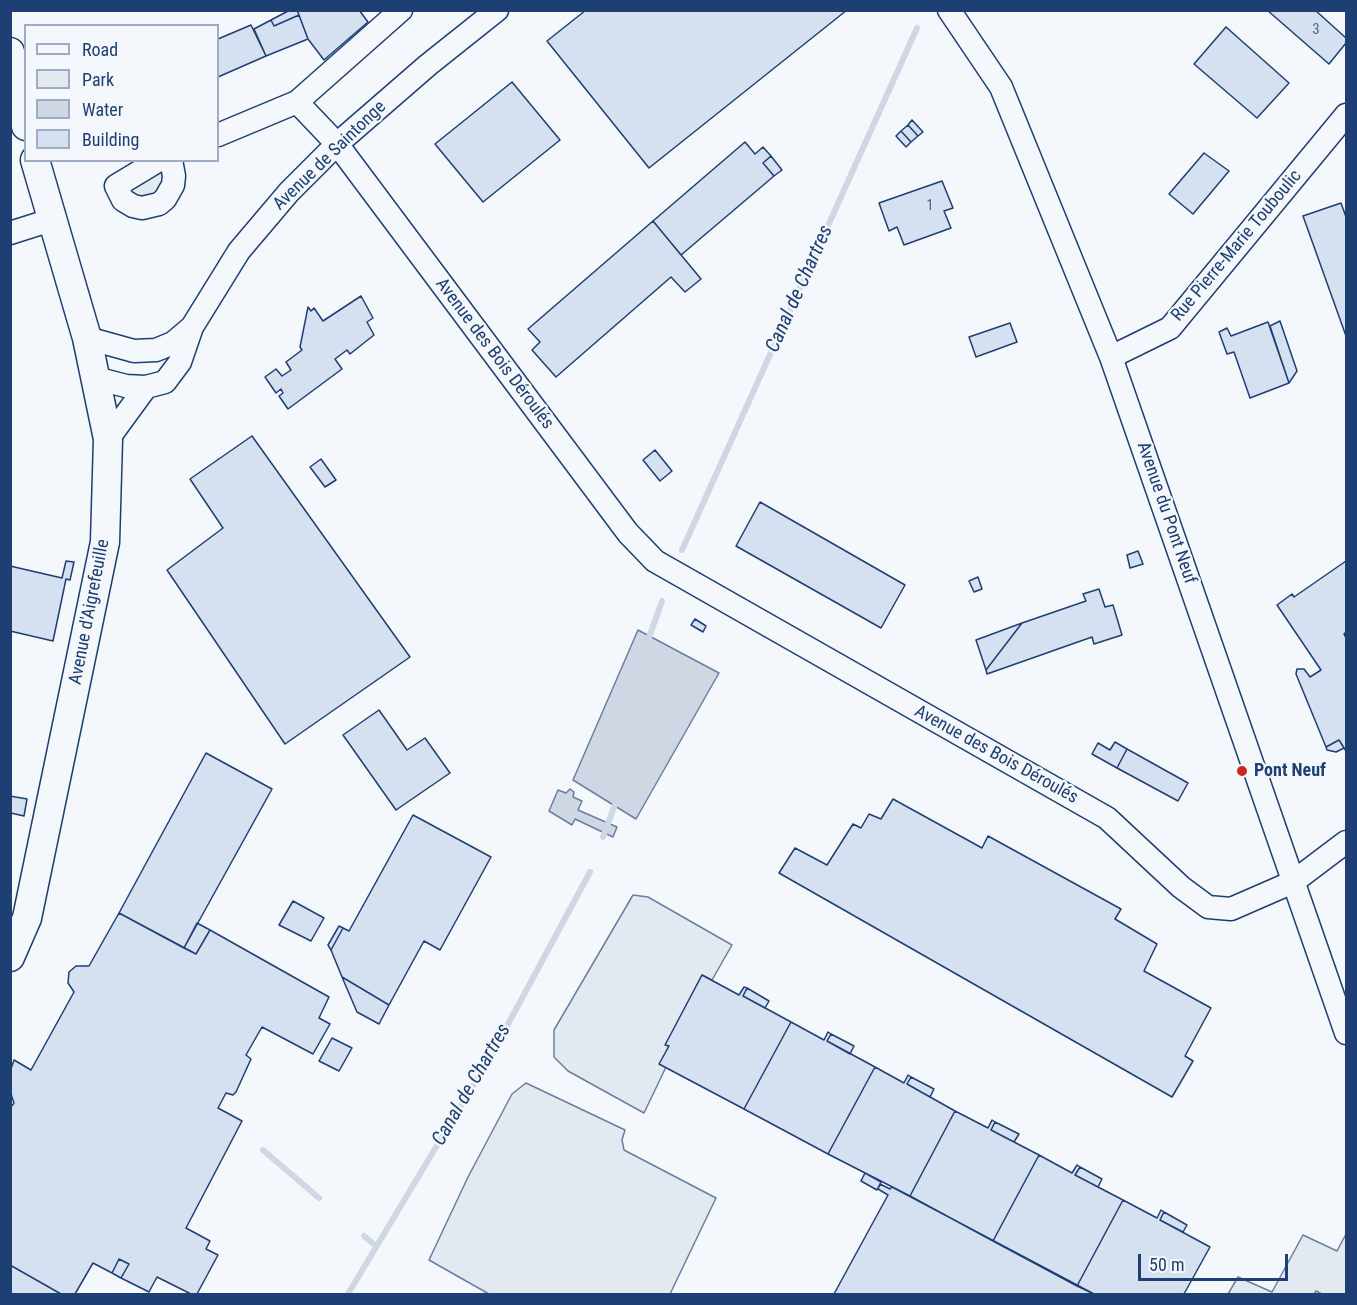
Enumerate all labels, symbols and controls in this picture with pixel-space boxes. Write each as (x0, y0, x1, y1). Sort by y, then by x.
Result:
house number: 3 (1312, 21, 1320, 39)
legend (24, 24, 219, 162)
text: Road (82, 39, 118, 60)
text: Park (82, 69, 114, 90)
street label: Avenue de Saintonge (269, 97, 391, 215)
text: Water (82, 99, 123, 120)
text: Building (82, 129, 139, 150)
street label: Rue Pierre-Marie Touboulic (1167, 166, 1307, 326)
house number: 1 (926, 197, 934, 215)
water label: Canal de Chartres (761, 222, 839, 356)
street label: Avenue des Bois Déroulés (430, 274, 558, 434)
street label: Avenue du Pont Neuf (1132, 439, 1200, 587)
street label: Avenue d'Aigrefeuille (65, 538, 115, 686)
street label: Avenue des Bois Déroulés (911, 701, 1081, 809)
place label: Pont Neuf (1254, 760, 1326, 782)
marker: Pont Neuf (1235, 764, 1249, 778)
water label: Canal de Chartres (427, 1020, 517, 1150)
scale bar (1141, 1242, 1291, 1280)
text: 50 m (1149, 1254, 1184, 1275)

